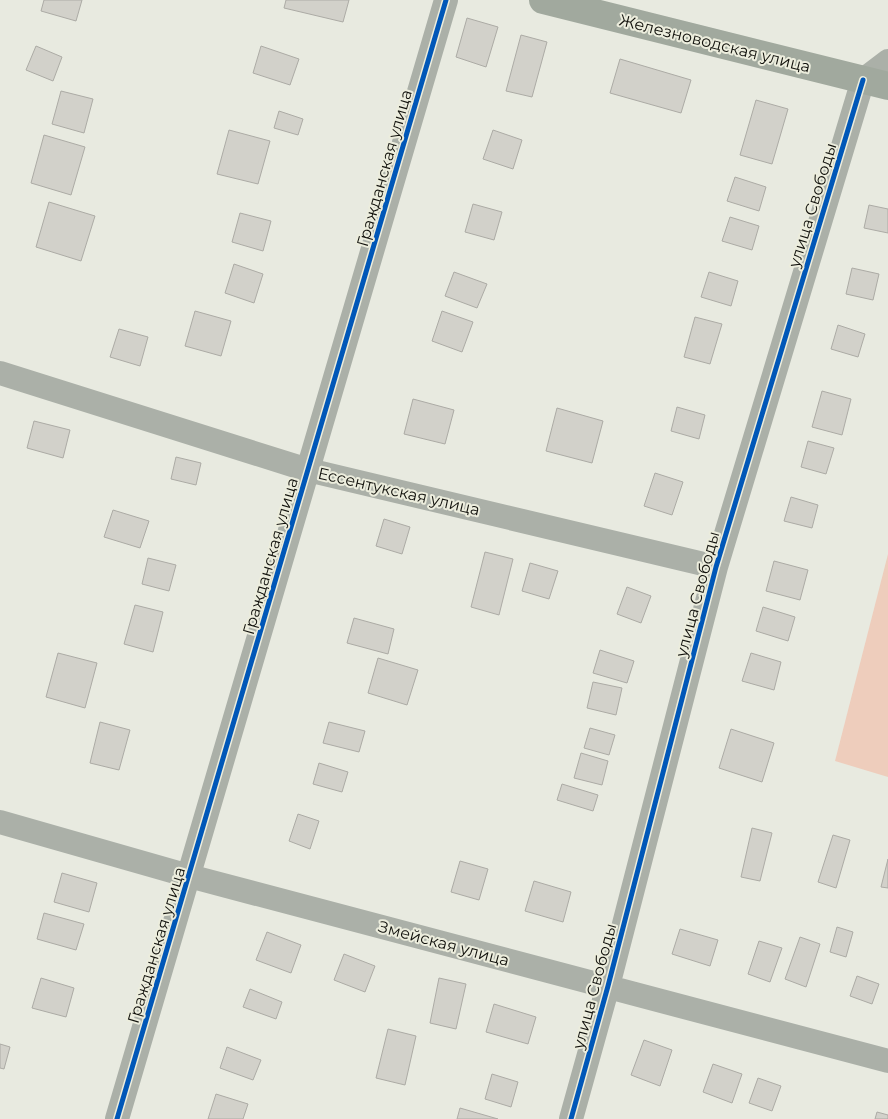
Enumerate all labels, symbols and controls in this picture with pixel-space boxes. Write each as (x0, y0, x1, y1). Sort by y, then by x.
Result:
street label: Железноводская улица (617, 10, 813, 76)
street label: Гражданская улица (353, 87, 416, 249)
street label: улица Свободы (784, 141, 840, 271)
street label: Ессентукская улица (316, 464, 482, 519)
street label: Гражданская улица (239, 475, 302, 637)
street label: улица Свободы (671, 529, 723, 660)
street label: Гражданская улица (124, 865, 189, 1026)
street label: Змейская улица (376, 917, 511, 970)
street label: улица Свободы (568, 921, 620, 1052)

